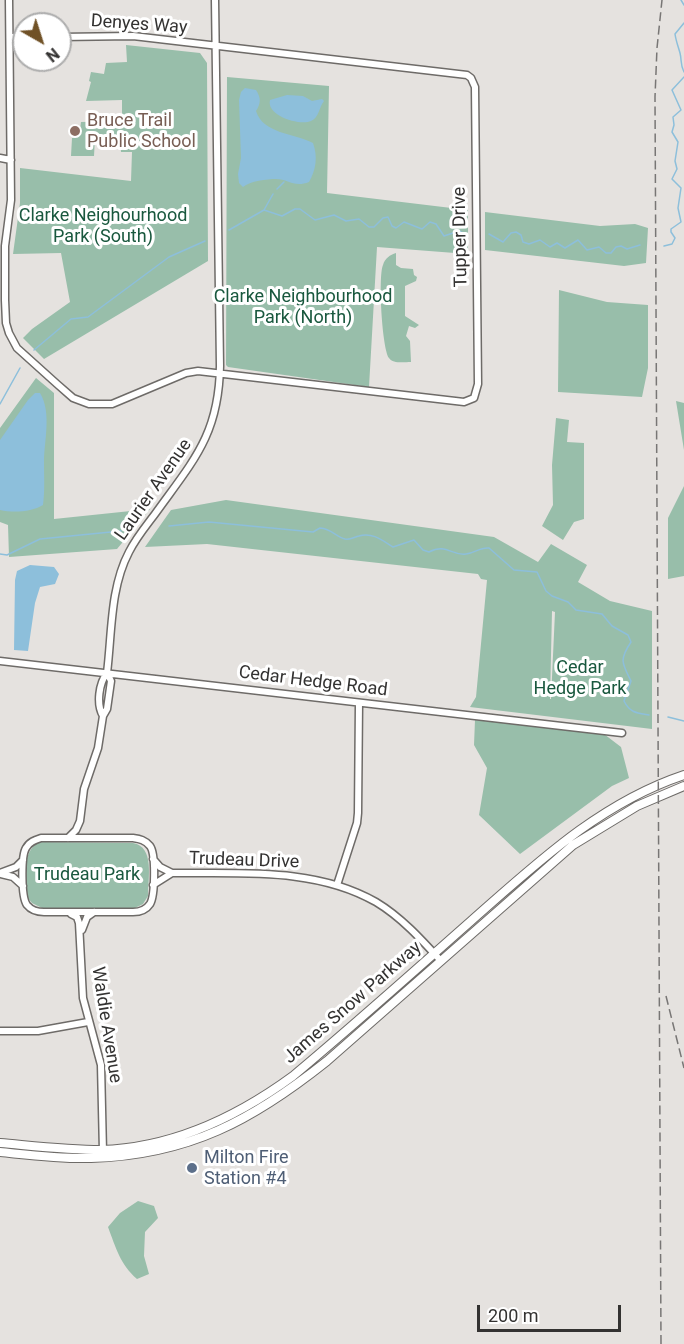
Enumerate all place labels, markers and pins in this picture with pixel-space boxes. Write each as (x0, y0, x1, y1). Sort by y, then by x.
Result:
place label: Bruce Trail Public School (87, 110, 196, 152)
marker: Bruce Trail Public School (68, 124, 82, 138)
place label: Milton Fire Station #4 (204, 1147, 289, 1190)
marker: Milton Fire Station #4 (185, 1161, 199, 1175)

